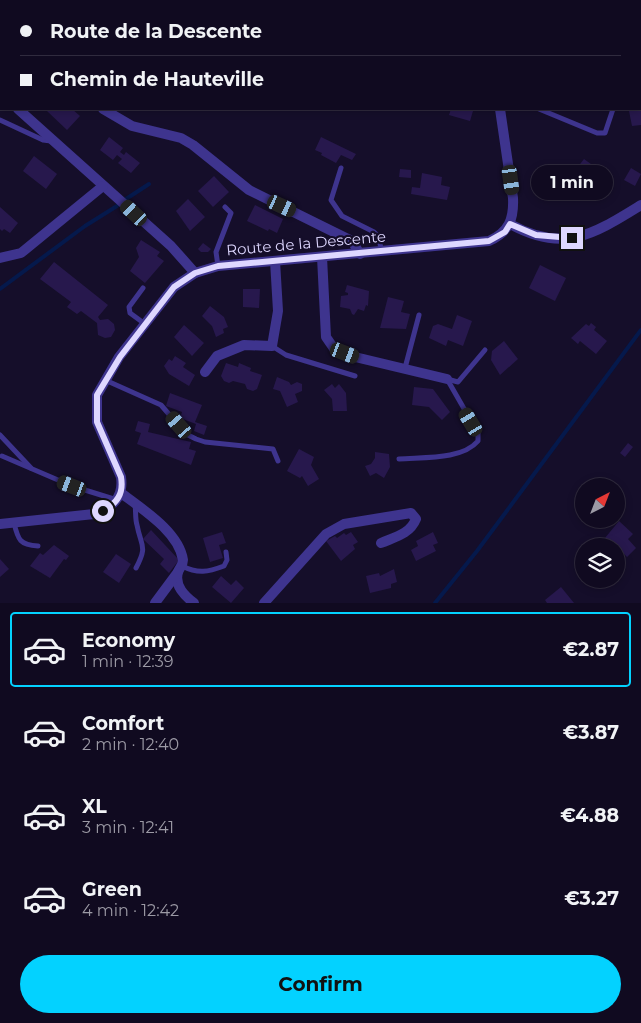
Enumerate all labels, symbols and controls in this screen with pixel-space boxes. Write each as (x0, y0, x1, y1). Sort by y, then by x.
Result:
text: Route de la Descente (50, 20, 262, 43)
text: Chemin de Hauteville (50, 68, 264, 91)
car (501, 164, 520, 196)
callout: 1 min (531, 166, 613, 200)
text: 1 min (550, 173, 594, 192)
car (265, 193, 298, 219)
car (117, 197, 150, 229)
street label: Route de la Descente (225, 227, 387, 259)
route end (561, 227, 583, 249)
car (328, 341, 361, 365)
car (456, 405, 485, 439)
car (163, 409, 194, 441)
car (55, 474, 88, 498)
north arrow (575, 478, 625, 528)
map controls (575, 478, 625, 588)
route start (92, 500, 114, 522)
button: layers (575, 538, 625, 588)
icon: car (22, 627, 67, 672)
text: Economy (82, 629, 175, 652)
text: €2.87 (563, 638, 619, 661)
text: 1 min · 12:39 (82, 652, 174, 671)
icon: car (22, 710, 67, 755)
text: Comfort (82, 712, 164, 735)
text: €3.87 (563, 721, 619, 744)
text: 2 min · 12:40 (82, 735, 179, 754)
icon: car (22, 793, 67, 838)
text: XL (82, 795, 107, 818)
text: €4.88 (560, 804, 619, 827)
text: 3 min · 12:41 (82, 818, 174, 837)
icon: car (22, 876, 67, 921)
text: Green (82, 878, 142, 901)
text: €3.27 (564, 887, 619, 910)
text: 4 min · 12:42 (82, 901, 179, 920)
button: Confirm (20, 955, 621, 1013)

